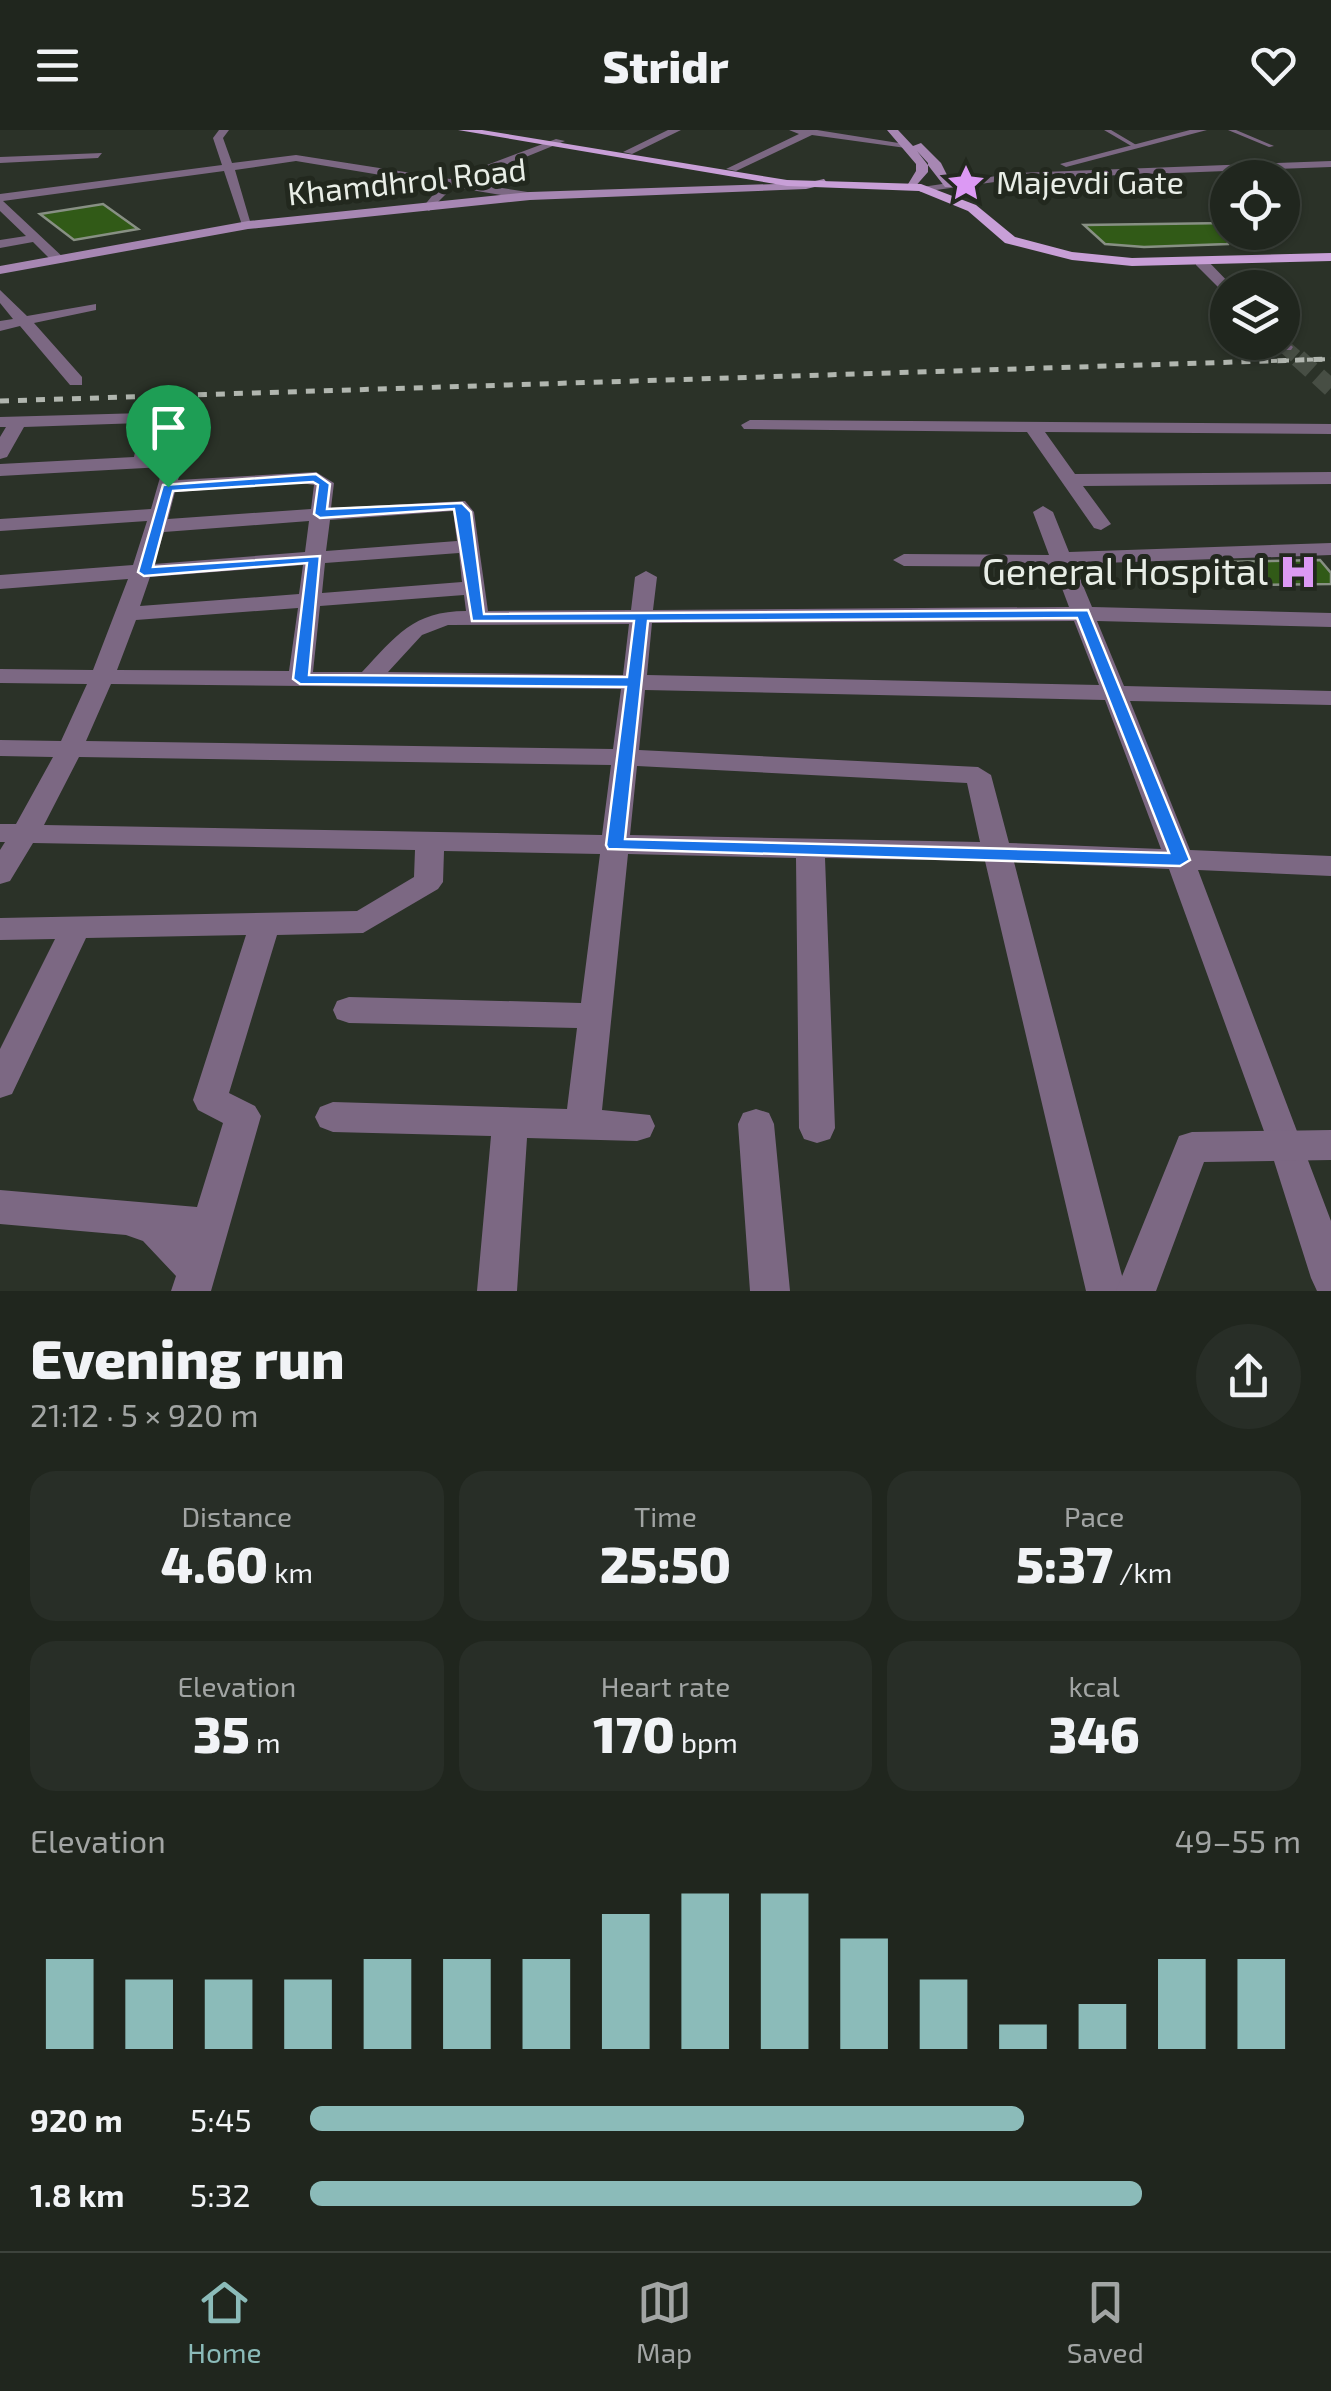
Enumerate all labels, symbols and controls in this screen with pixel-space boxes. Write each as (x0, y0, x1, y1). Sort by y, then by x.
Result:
icon: menu (30, 38, 85, 93)
text: Stridr (602, 38, 729, 92)
icon: heart (1246, 38, 1301, 93)
street label: Khamdhrol Road (285, 149, 528, 211)
map controls (1210, 160, 1300, 360)
button: locate (1210, 160, 1300, 250)
place icon: Majevdi Gate (945, 162, 987, 204)
place label: Majevdi Gate (996, 162, 1184, 201)
button: layers (1210, 270, 1300, 360)
pin (126, 385, 211, 488)
icon: arrive (141, 400, 196, 455)
place label: General Hospital (982, 547, 1268, 593)
hospital icon: General Hospital (1277, 551, 1319, 593)
text: Evening run (30, 1324, 345, 1390)
button: share (1196, 1324, 1301, 1429)
text: 21:12 · 5 × 920 m (30, 1395, 258, 1433)
text: Distance (182, 1499, 292, 1533)
text: Time (634, 1499, 697, 1533)
text: Pace (1064, 1499, 1124, 1533)
text: 4.60 (161, 1533, 268, 1593)
text: 25:50 (600, 1533, 731, 1593)
text: 5:37 (1016, 1533, 1113, 1593)
text: km (268, 1555, 313, 1589)
text: /km (1113, 1555, 1172, 1589)
text: Elevation (177, 1669, 296, 1703)
text: Heart rate (601, 1669, 730, 1703)
text: kcal (1069, 1669, 1120, 1703)
text: 35 (193, 1703, 250, 1763)
text: 170 (593, 1703, 675, 1763)
text: 346 (1049, 1703, 1140, 1763)
text: m (250, 1725, 281, 1759)
text: bpm (675, 1725, 738, 1759)
text: Elevation (30, 1821, 166, 1859)
text: 49–55 m (1175, 1821, 1301, 1859)
text: 920 m (30, 2100, 123, 2138)
text: 5:45 (190, 2100, 252, 2138)
text: 1.8 km (30, 2175, 125, 2213)
text: 5:32 (190, 2175, 250, 2213)
tab: Home (187, 2275, 261, 2369)
tab: Map (636, 2275, 692, 2369)
tab: Saved (1067, 2275, 1144, 2369)

